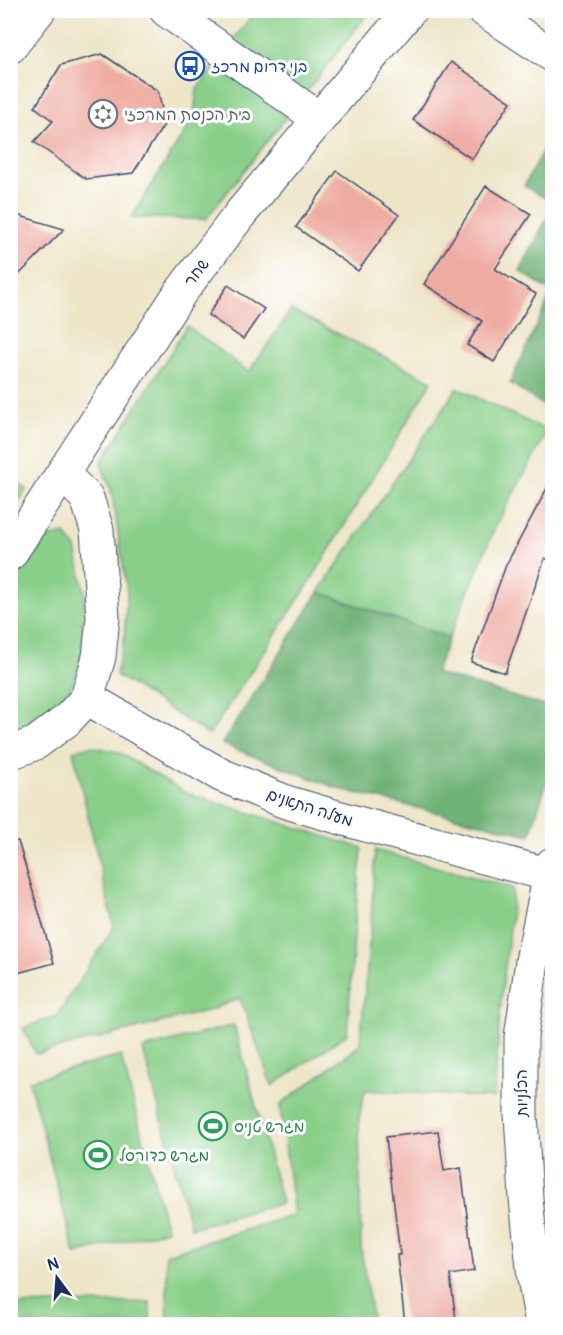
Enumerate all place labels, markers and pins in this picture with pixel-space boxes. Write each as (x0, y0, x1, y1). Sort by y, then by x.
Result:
bus stop icon: בני דרום מרכז (174, 50, 206, 82)
place label: בני דרום מרכז (211, 57, 307, 77)
synagogue icon: בית הכנסת המרכזי (87, 98, 119, 130)
place label: בית הכנסת המרכזי (124, 105, 251, 125)
sports icon: מגרש טניס (197, 1110, 229, 1142)
place label: מגרש טניס (234, 1117, 305, 1137)
sports icon: מגרש כדורסל (82, 1139, 114, 1171)
place label: מגרש כדורסל (119, 1146, 209, 1166)

